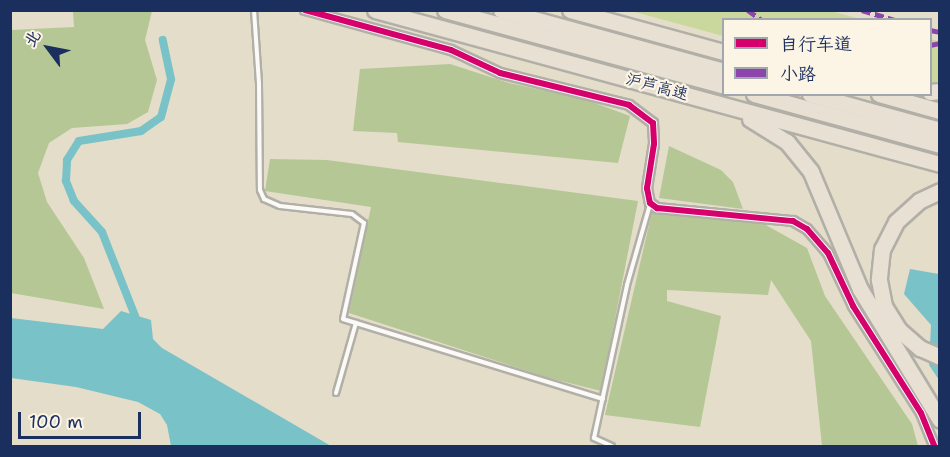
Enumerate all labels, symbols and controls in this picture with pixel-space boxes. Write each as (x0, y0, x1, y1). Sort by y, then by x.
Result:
north arrow (18, 18, 78, 78)
legend (722, 18, 932, 96)
text: 北 (19, 26, 45, 51)
text: 自行车道 (780, 32, 852, 56)
text: 小路 (780, 62, 816, 86)
street label: 沪芦高速 (624, 69, 690, 105)
scale bar (21, 400, 144, 438)
text: 100 m (29, 410, 83, 434)

